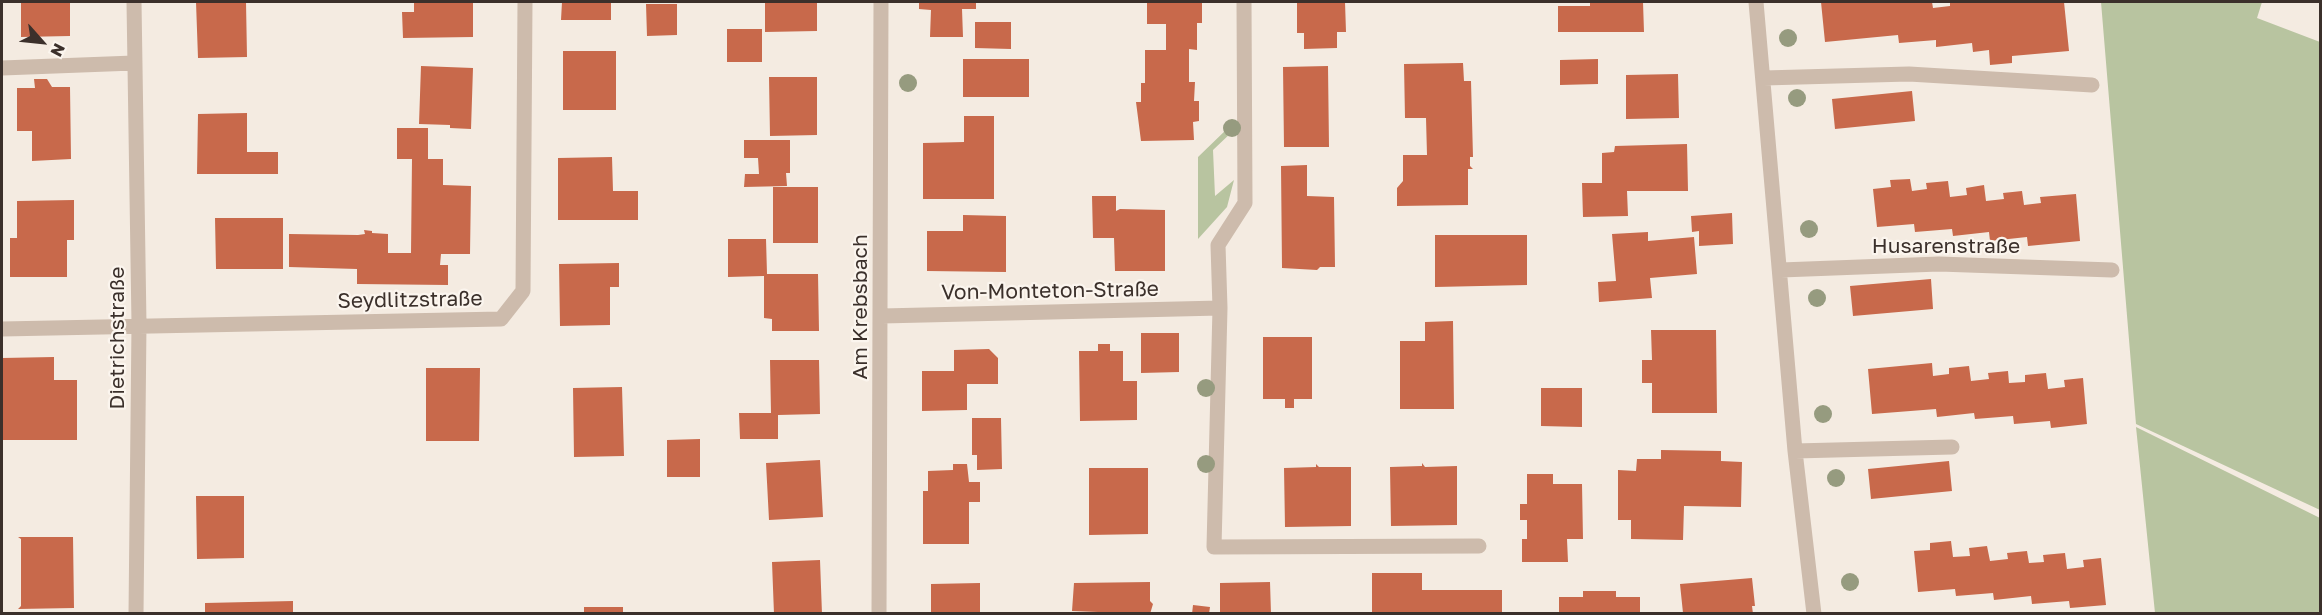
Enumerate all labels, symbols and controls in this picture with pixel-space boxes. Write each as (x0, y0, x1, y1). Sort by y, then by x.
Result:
north arrow (12, 12, 72, 72)
text: N (46, 40, 70, 60)
street label: Husarenstraße (1872, 233, 2020, 259)
street label: Am Krebsbach (847, 234, 873, 380)
street label: Dietrichstraße (104, 267, 130, 409)
street label: Von-Monteton-Straße (941, 277, 1159, 305)
street label: Seydlitzstraße (337, 286, 483, 314)

